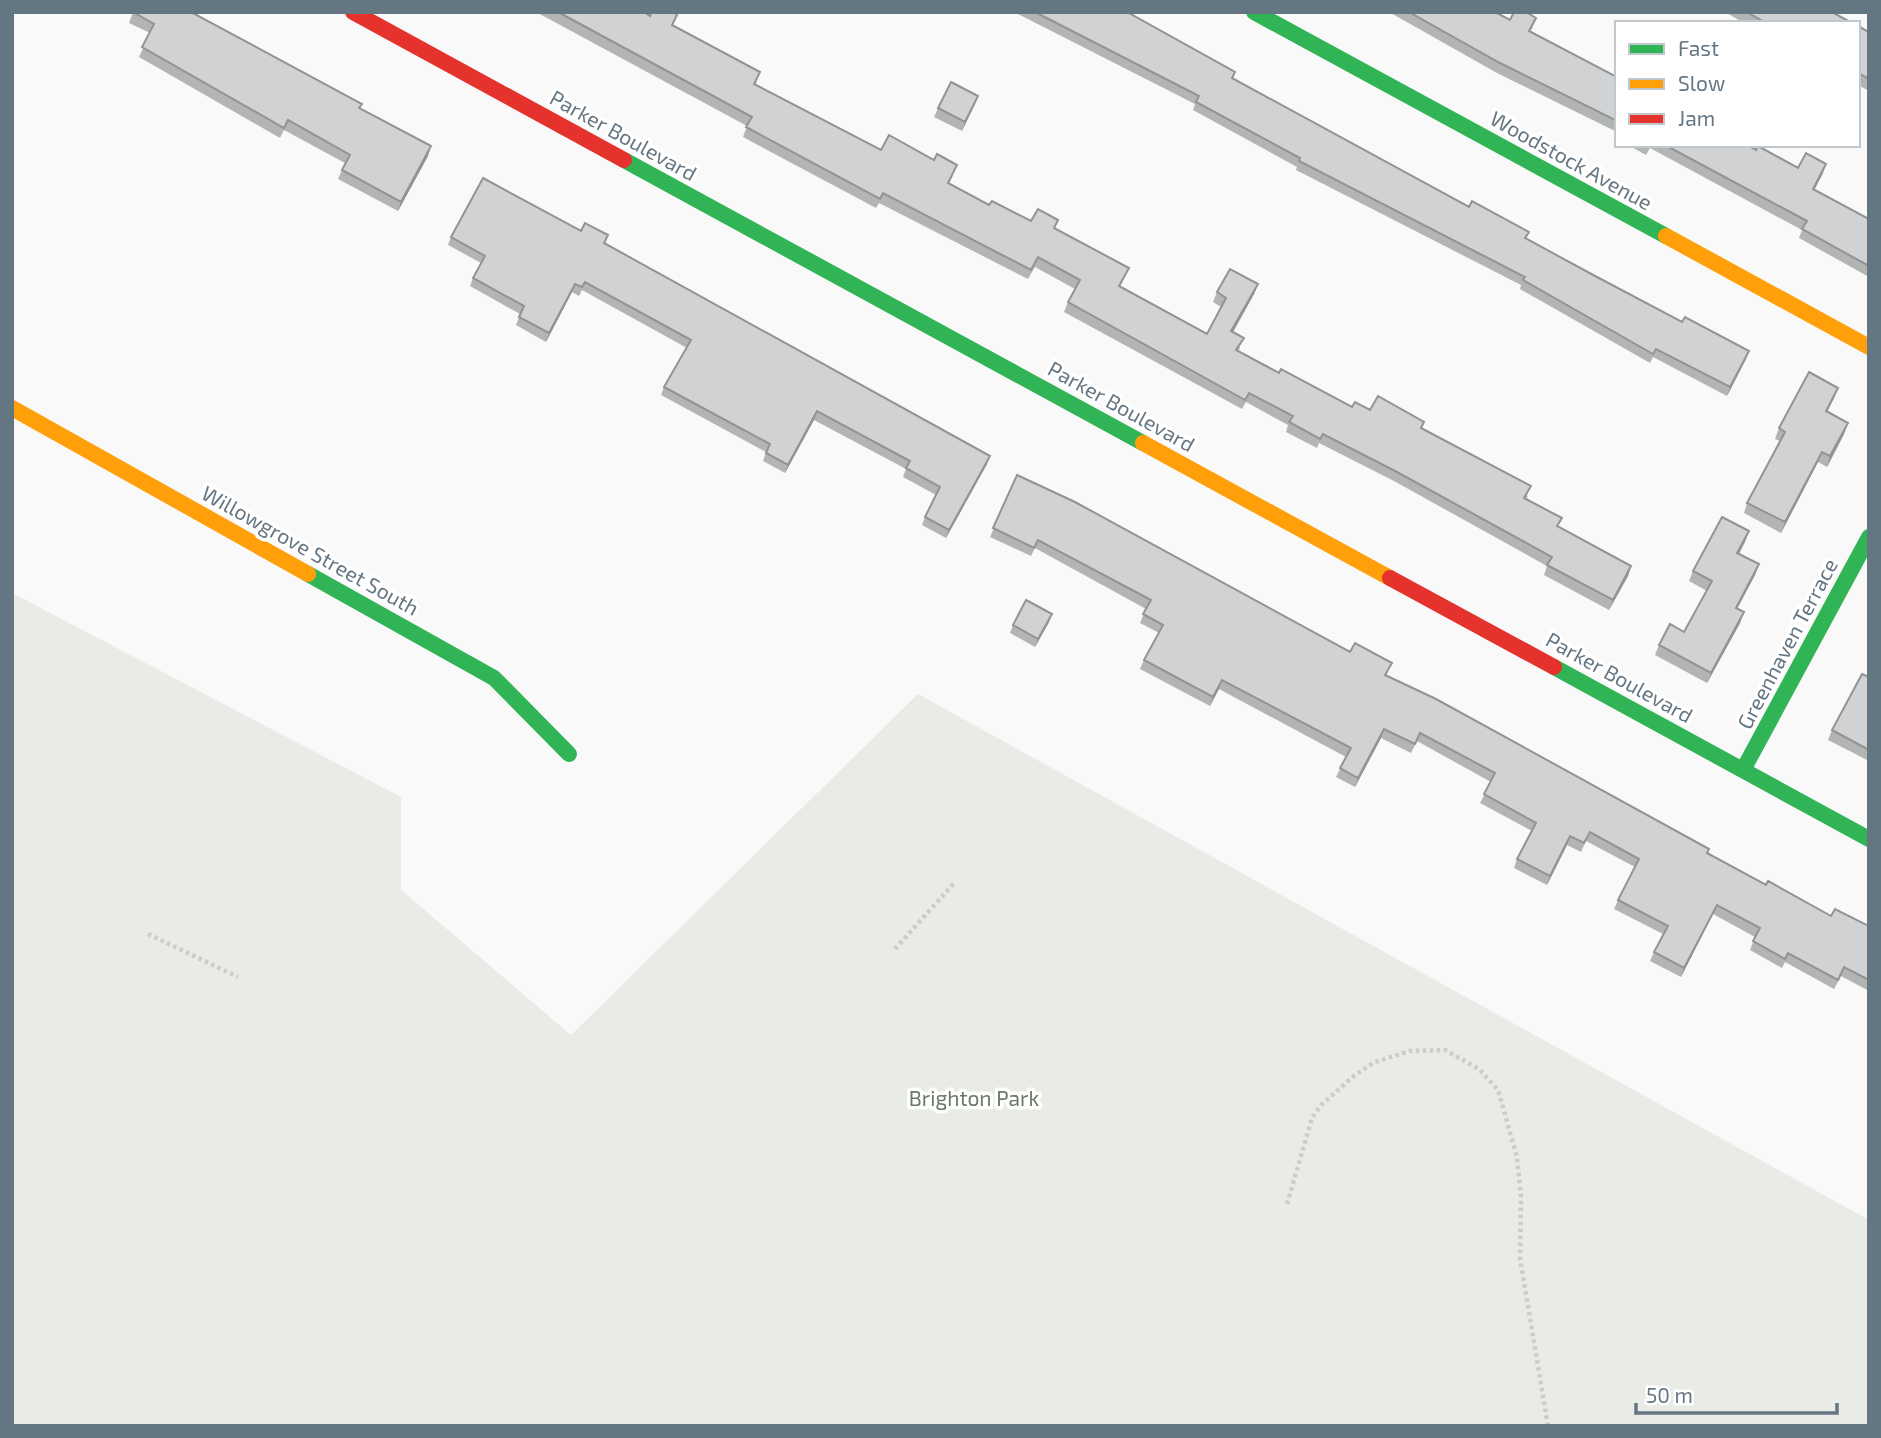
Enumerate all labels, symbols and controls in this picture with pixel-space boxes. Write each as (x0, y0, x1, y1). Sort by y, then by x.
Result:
legend (1615, 21, 1860, 147)
text: Fast (1678, 35, 1719, 60)
text: Slow (1678, 70, 1725, 95)
street label: Parker Boulevard (546, 84, 701, 185)
street label: Woodstock Avenue (1486, 105, 1657, 215)
text: Jam (1678, 105, 1715, 130)
street label: Parker Boulevard (1044, 355, 1199, 456)
street label: Willowgrove Street South (198, 480, 424, 620)
street label: Greenhaven Terrace (1731, 554, 1842, 733)
street label: Parker Boulevard (1542, 626, 1697, 727)
park label: Brighton Park (909, 1085, 1039, 1110)
scale bar (1636, 1372, 1837, 1416)
text: 50 m (1646, 1382, 1693, 1407)

